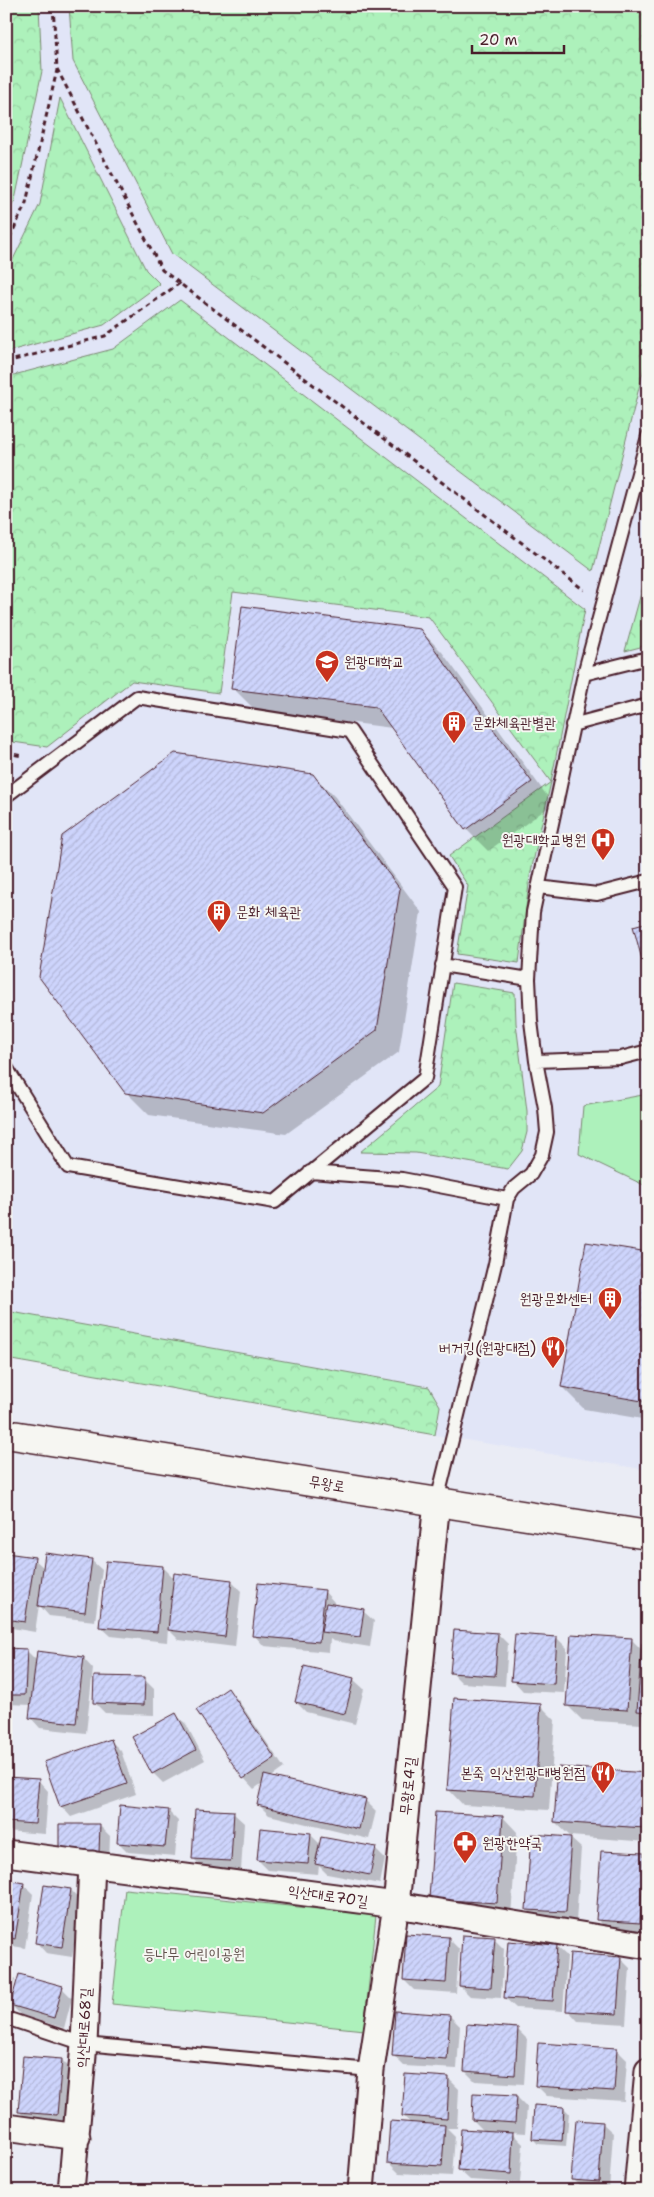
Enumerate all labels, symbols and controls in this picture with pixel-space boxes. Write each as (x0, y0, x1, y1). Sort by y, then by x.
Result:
scale bar (472, 22, 564, 54)
text: 20 m (479, 30, 518, 50)
school or university icon: 원광대학교 (314, 649, 340, 683)
place label: 원광대학교 (344, 652, 404, 672)
building icon: 문화체육관별관 (441, 710, 467, 744)
place label: 문화체육관별관 (472, 713, 557, 733)
hospital icon: 원광대학교병원 (590, 827, 616, 861)
place label: 원광대학교병원 (502, 830, 586, 850)
building icon: 문화 체육관 (206, 899, 232, 933)
place label: 문화 체육관 (236, 902, 301, 922)
building icon: 원광문화센터 (597, 1286, 623, 1320)
place label: 원광문화센터 (520, 1289, 592, 1309)
restaurant icon: 버거킹(원광대점) (540, 1335, 566, 1369)
place label: 버거킹(원광대점) (439, 1338, 536, 1358)
street label: 무왕로 (308, 1471, 346, 1497)
street label: 무왕로4길 (395, 1756, 421, 1816)
restaurant icon: 본죽 익산원광대병원점 (590, 1760, 616, 1794)
place label: 본죽 익산원광대병원점 (460, 1763, 586, 1783)
pharmacy icon: 원광한약국 (452, 1830, 478, 1864)
place label: 원광한약국 (482, 1833, 542, 1853)
street label: 익산대로70길 (287, 1880, 369, 1912)
park label: 등나무 어린이공원 (143, 1944, 245, 1964)
street label: 익산대로68길 (72, 1987, 96, 2069)

